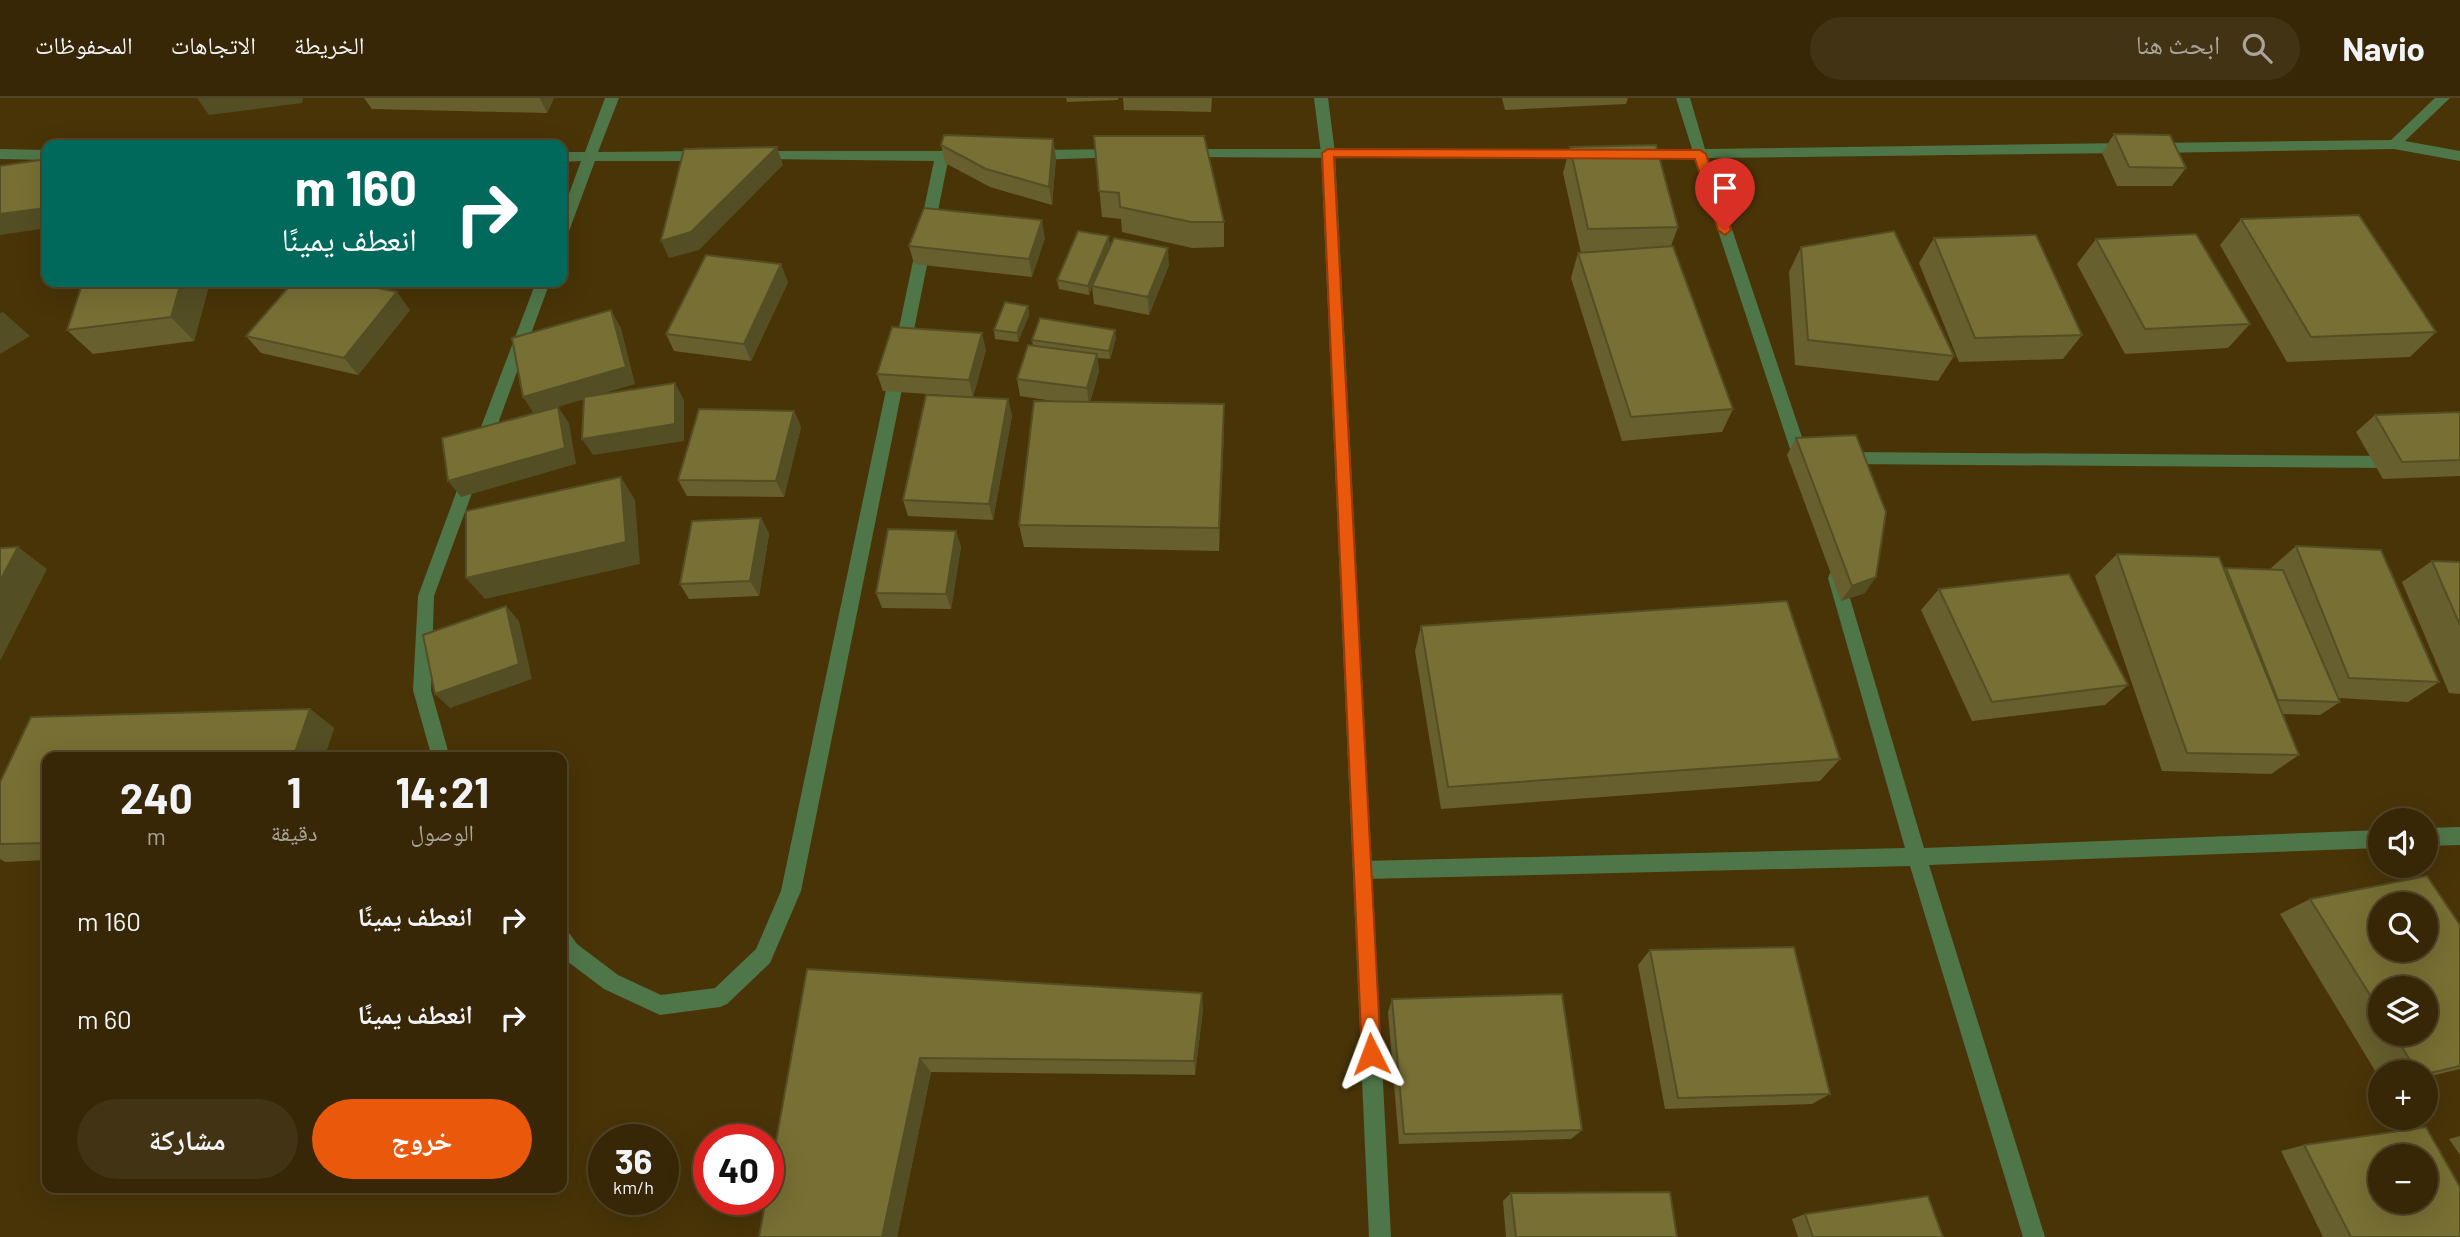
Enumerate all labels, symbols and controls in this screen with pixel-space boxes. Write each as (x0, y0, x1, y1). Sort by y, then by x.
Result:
search box (1810, 17, 2300, 80)
text: ابحث هنا (2136, 28, 2220, 59)
text: Navio (2342, 28, 2425, 68)
icon: search (2238, 29, 2276, 67)
text: المحفوظات (35, 30, 133, 59)
text: الاتجاهات (171, 30, 256, 59)
text: الخريطة (294, 30, 365, 59)
text: 160 m (295, 157, 417, 216)
pin (1695, 158, 1755, 230)
icon: right (441, 168, 532, 259)
icon: arrive (1706, 169, 1744, 207)
text: انعطف يمينًا (282, 219, 417, 257)
text: 1 (287, 766, 302, 816)
text: 14:21 (395, 766, 489, 816)
text: 240 (120, 772, 193, 822)
map controls (2368, 808, 2438, 1214)
button: sound (2368, 808, 2438, 878)
text: دقيقة (271, 818, 317, 846)
text: الوصول (410, 818, 474, 846)
text: m (147, 822, 166, 850)
button: search (2368, 892, 2438, 962)
text: انعطف يمينًا (358, 900, 473, 931)
icon: right (494, 901, 532, 939)
text: 160 m (77, 905, 141, 936)
button: layers (2368, 976, 2438, 1046)
text: انعطف يمينًا (358, 998, 473, 1029)
icon: right (494, 999, 532, 1037)
text: 60 m (77, 1003, 132, 1034)
position arrow (1334, 1017, 1408, 1091)
button: + (2368, 1060, 2438, 1130)
button: مشاركة (77, 1099, 298, 1179)
button: خروج (312, 1099, 532, 1179)
speed limit sign: 40 (693, 1124, 784, 1215)
text: 36 (615, 1139, 652, 1181)
button: − (2368, 1144, 2438, 1214)
text: km/h (613, 1176, 654, 1198)

